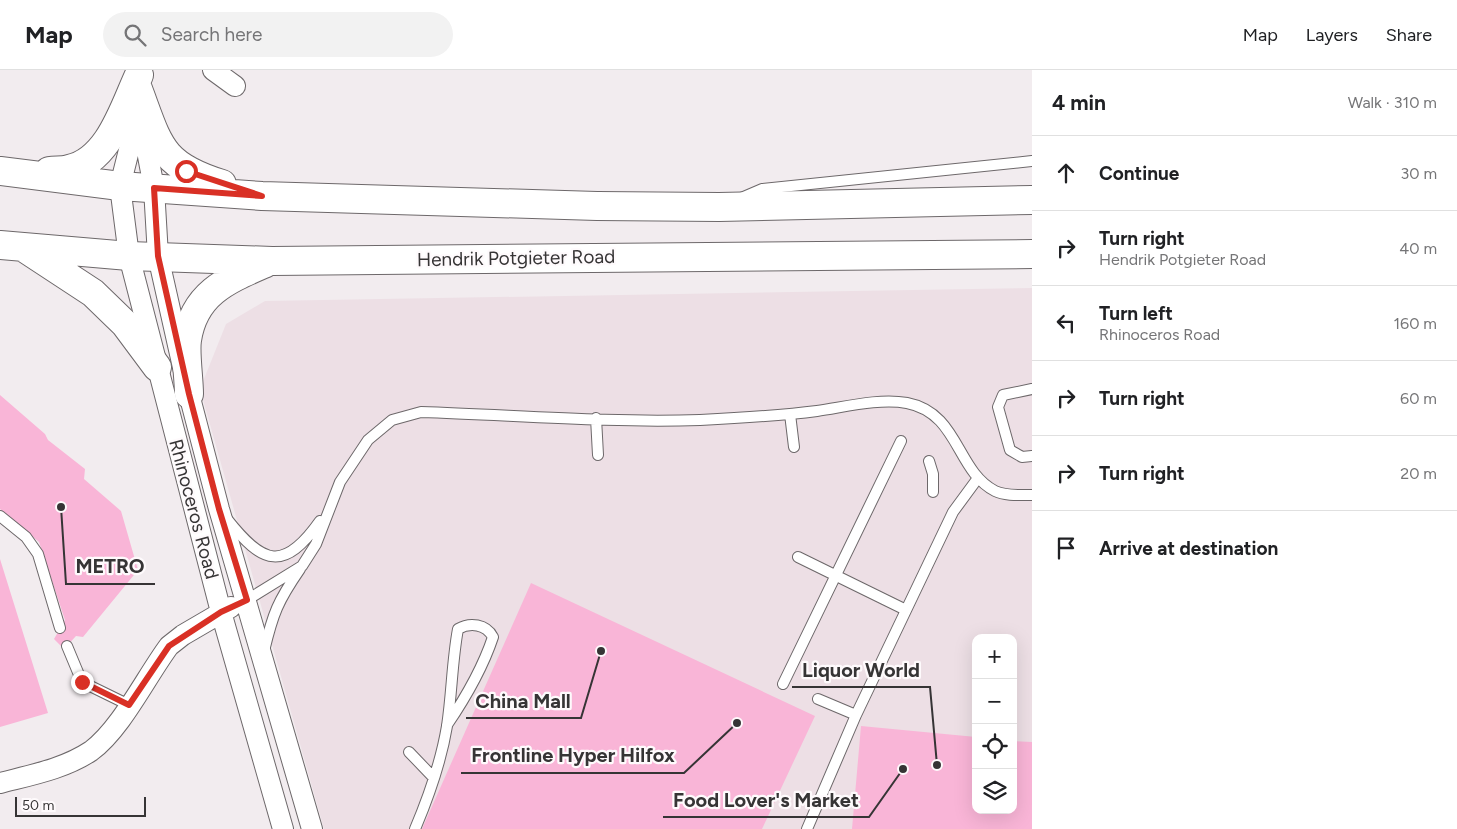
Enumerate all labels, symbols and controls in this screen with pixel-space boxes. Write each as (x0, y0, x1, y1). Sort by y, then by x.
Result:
search box (103, 12, 453, 57)
text: Map (25, 20, 73, 49)
icon: search (121, 21, 149, 49)
text: Search here (161, 23, 262, 46)
text: Map (1243, 24, 1278, 46)
text: Layers (1306, 24, 1358, 46)
text: Share (1386, 24, 1432, 46)
text: 4 min (1052, 90, 1106, 115)
text: Walk · 310 m (1348, 93, 1437, 112)
icon: ahead (1052, 159, 1080, 187)
route start (175, 160, 198, 183)
text: Continue (1099, 162, 1179, 185)
text: 30 m (1400, 164, 1437, 183)
text: Turn right (1099, 227, 1185, 250)
icon: right (1052, 234, 1080, 262)
text: 40 m (1399, 239, 1437, 258)
street label: Hendrik Potgieter Road (417, 245, 615, 271)
text: Hendrik Potgieter Road (1099, 250, 1266, 269)
text: Turn left (1099, 302, 1173, 325)
icon: left (1052, 309, 1080, 337)
text: 160 m (1394, 314, 1437, 333)
text: Rhinoceros Road (1099, 325, 1220, 344)
icon: right (1052, 384, 1080, 412)
text: Turn right (1099, 387, 1185, 410)
text: 60 m (1400, 389, 1437, 408)
street label: Rhinoceros Road (164, 437, 224, 581)
icon: right (1052, 459, 1080, 487)
text: Turn right (1099, 462, 1185, 485)
text: 20 m (1400, 464, 1437, 483)
icon: arrive (1052, 534, 1080, 562)
text: Arrive at destination (1099, 537, 1278, 560)
callout: METRO (66, 549, 155, 584)
text: METRO (75, 554, 145, 578)
map controls (972, 634, 1017, 814)
button: + (972, 634, 1017, 679)
callout: Liquor World (792, 652, 930, 687)
text: Liquor World (802, 658, 920, 682)
route end (71, 671, 94, 694)
button: − (972, 679, 1017, 724)
callout: China Mall (466, 683, 581, 718)
text: China Mall (475, 689, 571, 713)
button: locate (972, 724, 1017, 769)
callout: Frontline Hyper Hilfox (461, 738, 684, 773)
text: Frontline Hyper Hilfox (471, 743, 675, 767)
button: layers (972, 769, 1017, 814)
callout: Food Lover's Market (663, 782, 869, 817)
text: Food Lover's Market (673, 788, 859, 812)
scale bar (15, 794, 146, 817)
text: 50 m (22, 797, 54, 814)

